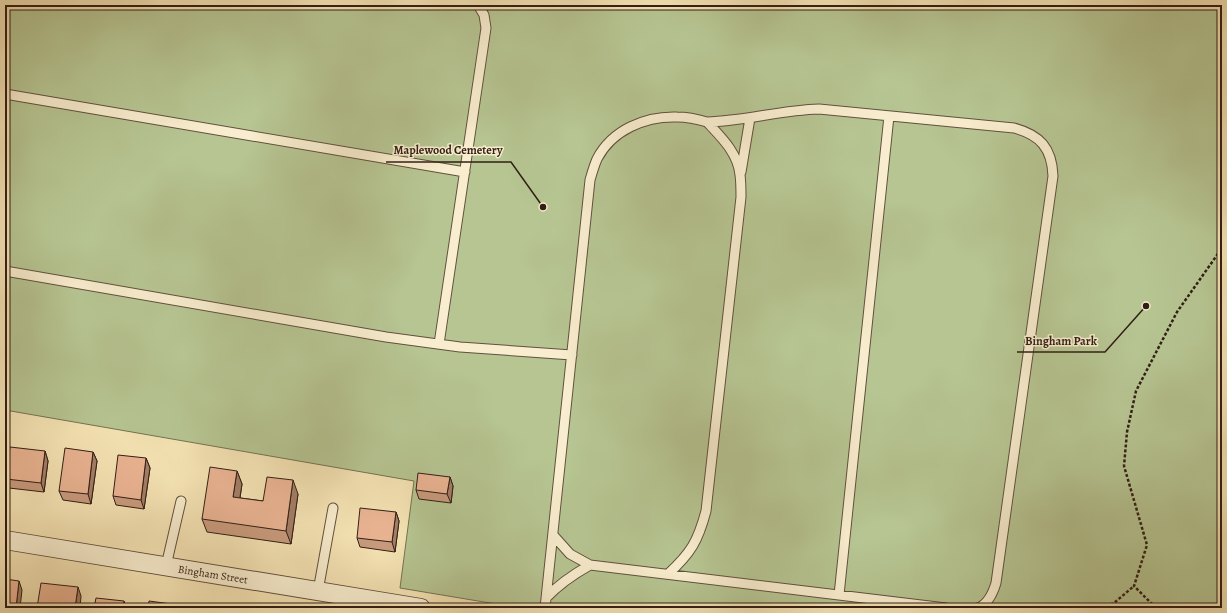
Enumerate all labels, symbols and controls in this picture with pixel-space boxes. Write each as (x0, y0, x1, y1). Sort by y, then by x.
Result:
callout: Maplewood Cemetery (386, 138, 511, 162)
text: Maplewood Cemetery (393, 142, 503, 158)
callout: Bingham Park (1017, 328, 1105, 352)
text: Bingham Park (1025, 333, 1098, 349)
street label: Bingham Street (177, 562, 249, 587)

